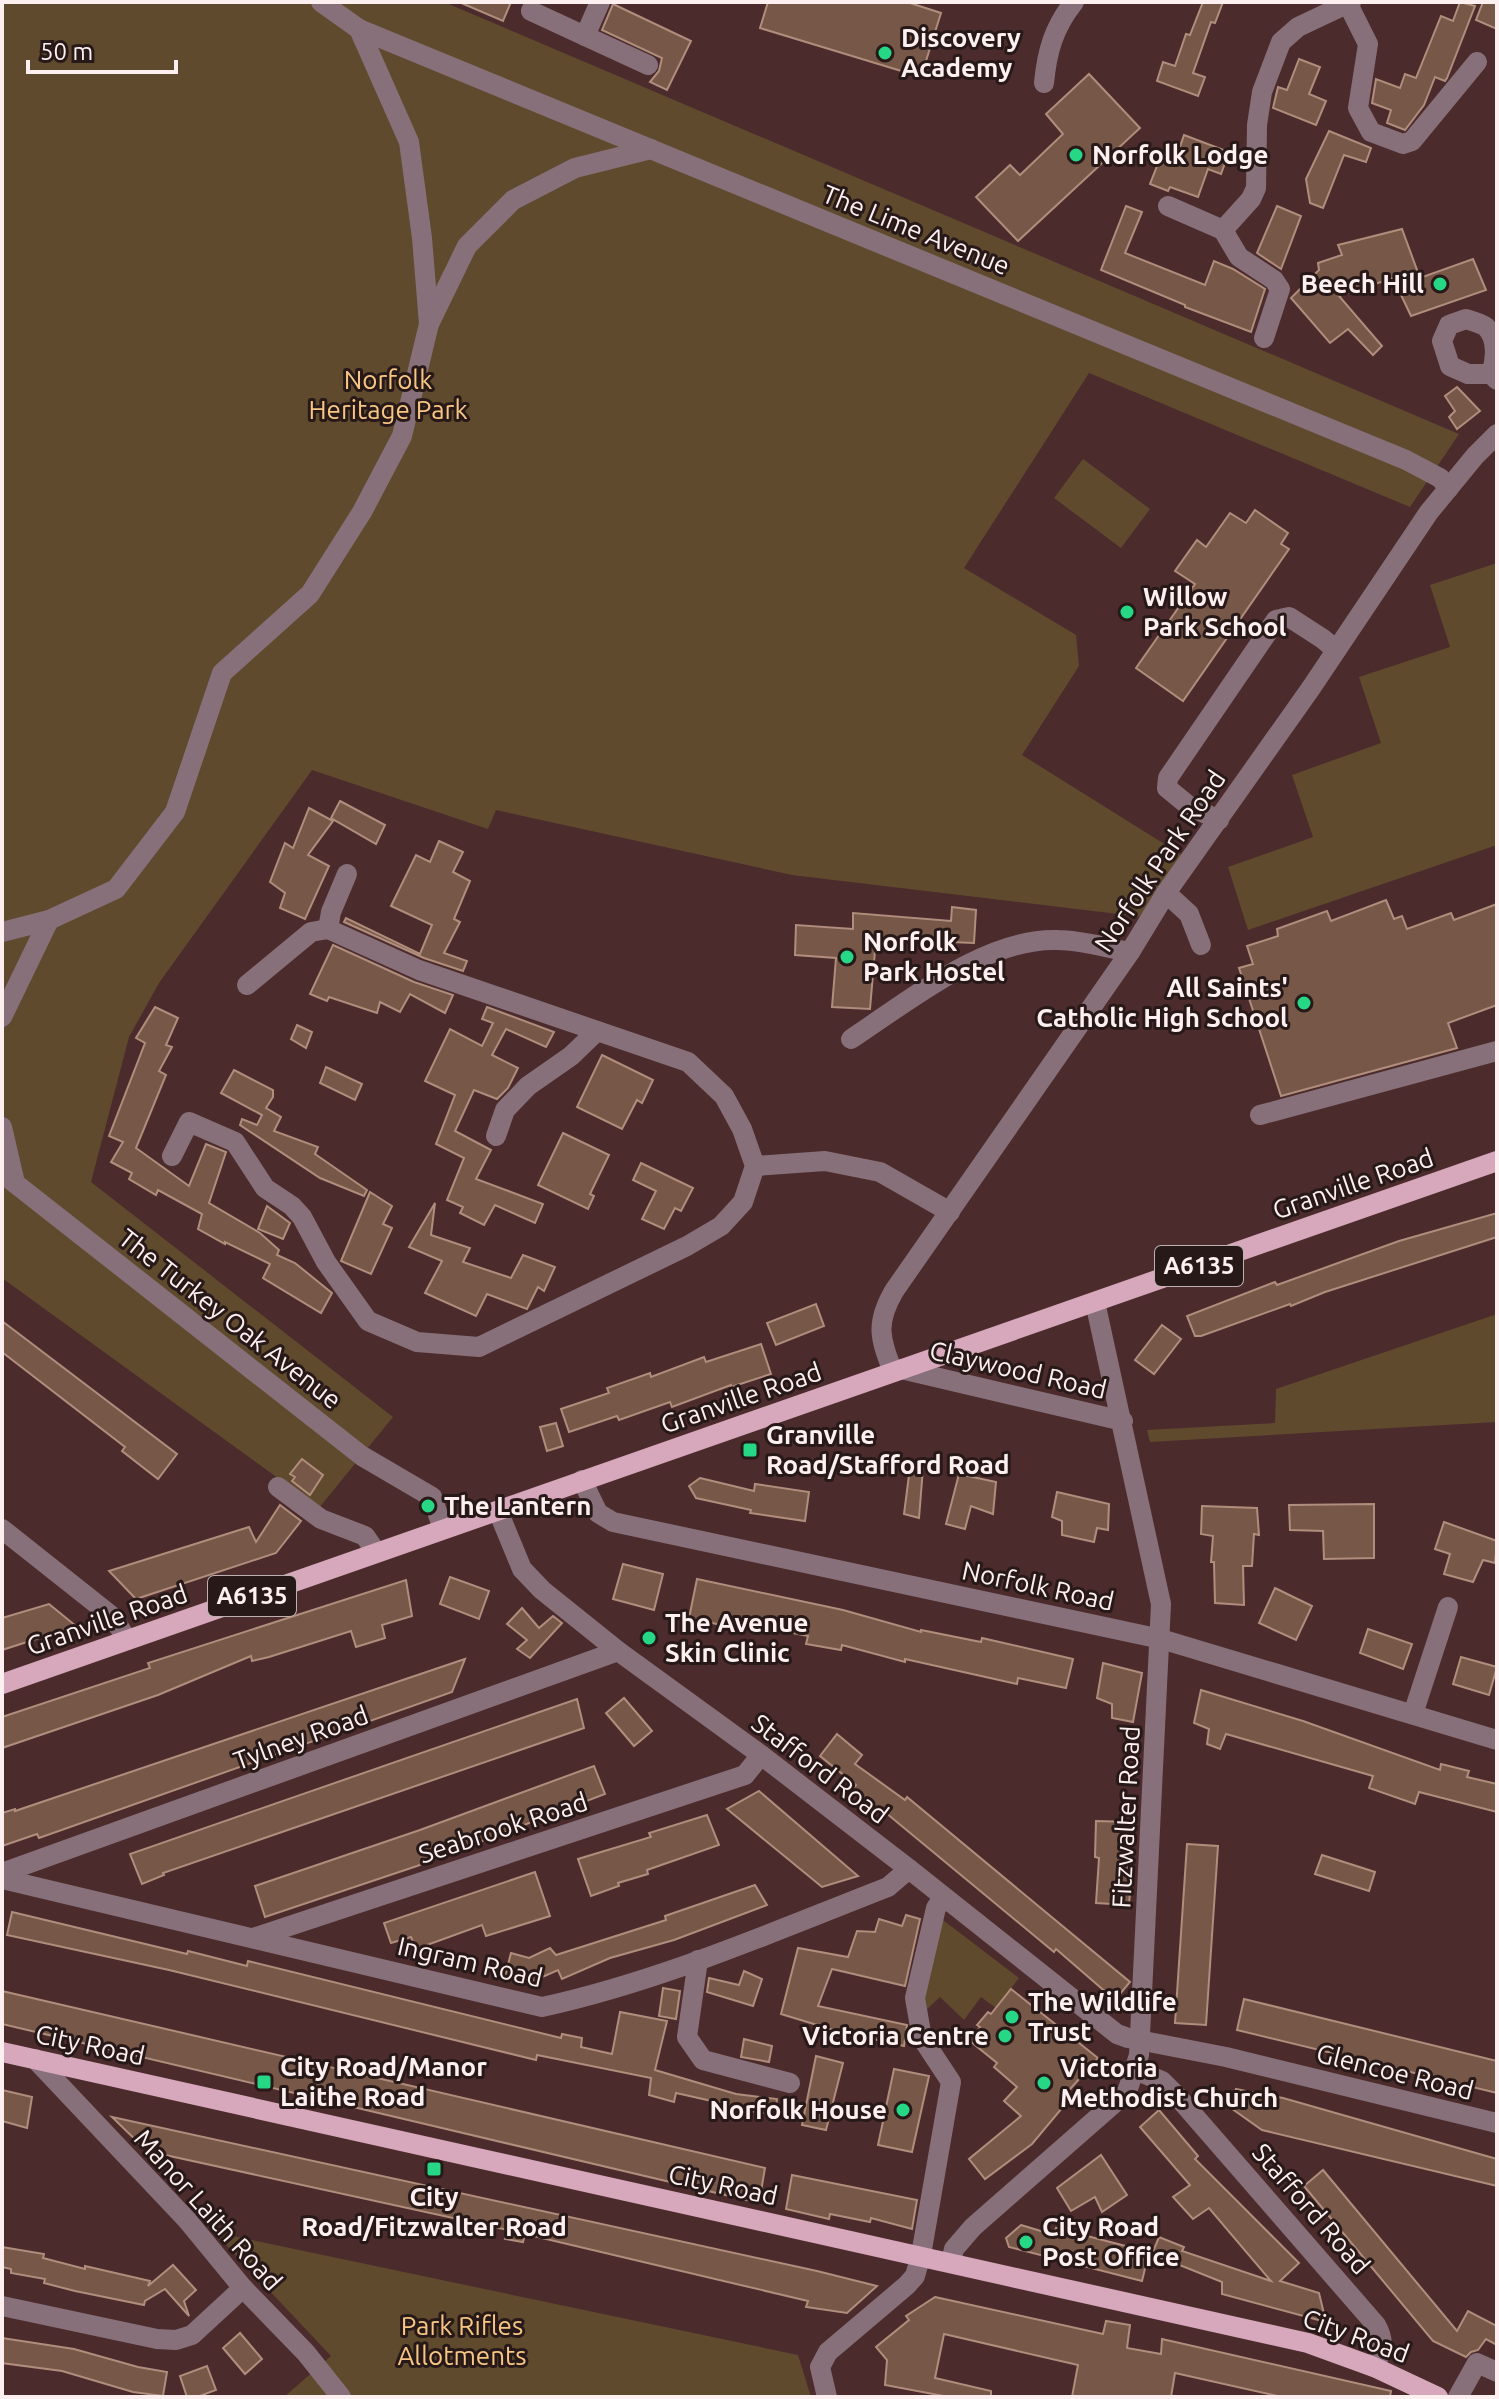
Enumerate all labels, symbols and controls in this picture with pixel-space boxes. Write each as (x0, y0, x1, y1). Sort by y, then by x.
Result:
place label: Discovery Academy (901, 23, 1021, 82)
scale bar (28, 24, 176, 74)
text: 50 m (40, 38, 93, 65)
marker: Discovery Academy (876, 44, 894, 62)
place label: Norfolk Lodge (1092, 140, 1268, 169)
marker: Norfolk Lodge (1067, 146, 1085, 164)
street label: The Lime Avenue (818, 179, 1014, 280)
place label: Beech Hill (1301, 269, 1424, 298)
marker: Beech Hill (1431, 275, 1449, 293)
park label: Norfolk Heritage Park (308, 365, 468, 424)
place label: Willow Park School (1143, 582, 1287, 641)
marker: Willow Park School (1118, 603, 1136, 621)
street label: Norfolk Park Road (1088, 765, 1231, 957)
place label: Norfolk Park Hostel (863, 927, 1005, 986)
marker: Norfolk Park Hostel (838, 948, 856, 966)
place label: All Saints' Catholic High School (1036, 973, 1288, 1032)
marker: All Saints' Catholic High School (1295, 994, 1313, 1012)
street label: Granville Road (1269, 1142, 1437, 1225)
street label: The Turkey Oak Avenue (114, 1223, 347, 1414)
road number: A6135 (1155, 1246, 1243, 1286)
street label: Claywood Road (927, 1335, 1109, 1404)
street label: Granville Road (657, 1356, 825, 1439)
place label: Granville Road/Stafford Road (766, 1420, 1010, 1479)
marker: Granville Road/Stafford Road (741, 1441, 759, 1459)
place label: The Lantern (444, 1491, 592, 1520)
marker: The Lantern (419, 1497, 437, 1515)
street label: Norfolk Road (960, 1555, 1117, 1616)
road number: A6135 (208, 1576, 296, 1616)
street label: Granville Road (23, 1578, 191, 1661)
place label: The Avenue Skin Clinic (665, 1608, 808, 1667)
marker: The Avenue Skin Clinic (640, 1629, 658, 1647)
street label: Tylney Road (230, 1700, 372, 1775)
street label: Stafford Road (746, 1708, 894, 1829)
street label: Fitzwalter Road (1106, 1725, 1145, 1909)
street label: Seabrook Road (415, 1787, 591, 1868)
street label: Ingram Road (395, 1931, 545, 1992)
place label: The Wildlife Trust (1028, 1987, 1177, 2046)
marker: The Wildlife Trust (1003, 2008, 1021, 2026)
street label: City Road (33, 2019, 147, 2070)
place label: Victoria Centre (802, 2021, 989, 2050)
marker: Victoria Centre (996, 2027, 1014, 2045)
street label: Glencoe Road (1314, 2038, 1477, 2105)
place label: City Road/Manor Laithe Road (280, 2052, 487, 2111)
place label: Victoria Methodist Church (1060, 2053, 1278, 2112)
marker: City Road/Manor Laithe Road (255, 2073, 273, 2091)
marker: Victoria Methodist Church (1035, 2074, 1053, 2092)
place label: Norfolk House (709, 2095, 887, 2124)
marker: Norfolk House (894, 2101, 912, 2119)
street label: Manor Laith Road (129, 2124, 288, 2296)
street label: Stafford Road (1247, 2138, 1376, 2280)
street label: City Road (666, 2159, 780, 2210)
marker: City Road/Fitzwalter Road (425, 2160, 443, 2178)
place label: City Road/Fitzwalter Road (301, 2182, 567, 2241)
place label: City Road Post Office (1042, 2212, 1180, 2271)
marker: City Road Post Office (1017, 2233, 1035, 2251)
street label: City Road (1299, 2303, 1413, 2368)
park label: Park Rifles Allotments (397, 2311, 527, 2370)

